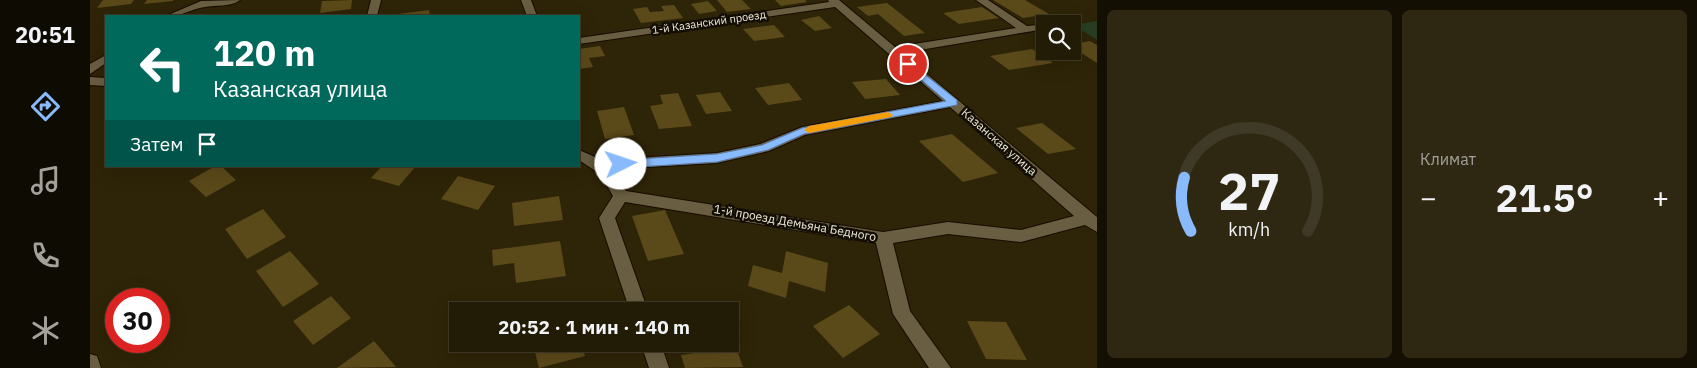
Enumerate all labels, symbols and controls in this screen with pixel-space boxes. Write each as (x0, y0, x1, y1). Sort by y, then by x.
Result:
street label: 1-й Казанский проезд (651, 7, 767, 37)
map controls (1036, 15, 1081, 60)
button: search (1036, 15, 1081, 60)
text: 20:51 (15, 20, 75, 49)
text: 120 m (213, 30, 316, 76)
icon: left (130, 35, 195, 100)
pin (887, 43, 929, 85)
icon: arrive (894, 50, 922, 78)
text: Казанская улица (213, 74, 387, 103)
icon: directions (28, 89, 63, 124)
street label: Казанская улица (959, 105, 1041, 179)
icon: arrive (193, 130, 221, 158)
text: Затем (130, 132, 183, 156)
position arrow (594, 137, 646, 189)
text: Климат (1420, 149, 1476, 169)
text: 27 (1218, 157, 1281, 224)
icon: music (28, 163, 63, 198)
text: 21.5° (1495, 173, 1594, 222)
text: − (1420, 179, 1437, 216)
text: + (1652, 179, 1669, 216)
street label: 1-й проезд Демьяна Бедного (713, 201, 878, 244)
text: km/h (1229, 218, 1271, 241)
icon: phone (28, 238, 63, 273)
speed limit sign: 30 (105, 288, 170, 353)
icon: climate (28, 313, 63, 348)
text: 20:52 · 1 мин · 140 m (498, 315, 690, 339)

